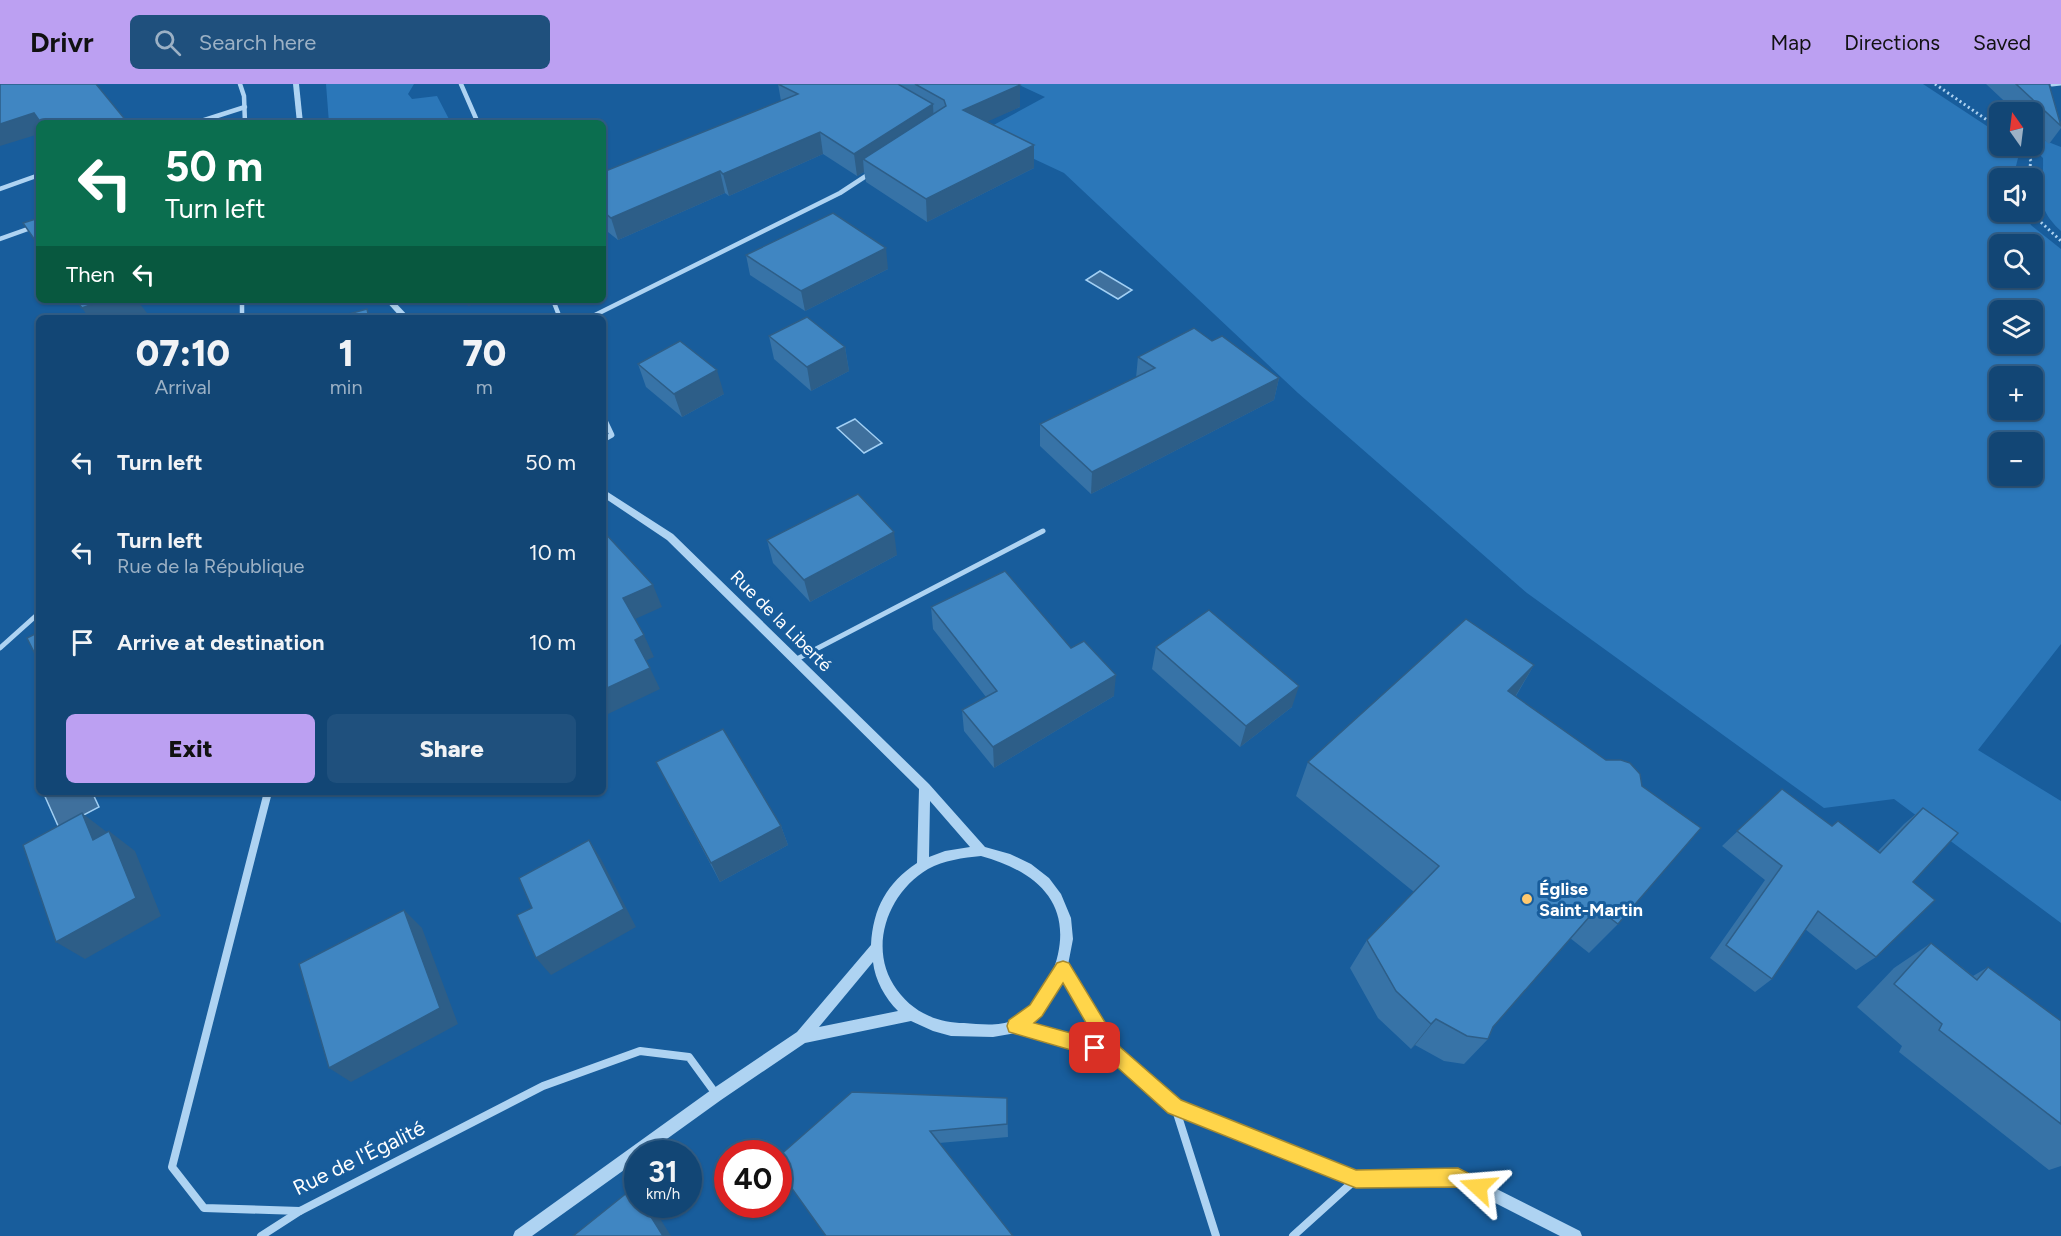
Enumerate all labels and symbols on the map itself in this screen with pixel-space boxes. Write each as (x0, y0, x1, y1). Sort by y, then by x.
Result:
north arrow (1989, 102, 2043, 156)
street label: Rue de la Liberté (726, 566, 836, 676)
place label: Église Saint-Martin (1539, 878, 1643, 921)
marker: Église Saint-Martin (1520, 892, 1534, 906)
pin (1069, 1022, 1120, 1073)
street label: Rue de l'Égalité (289, 1115, 429, 1200)
speed limit sign: 40 (714, 1140, 792, 1218)
position arrow (1446, 1155, 1510, 1219)

